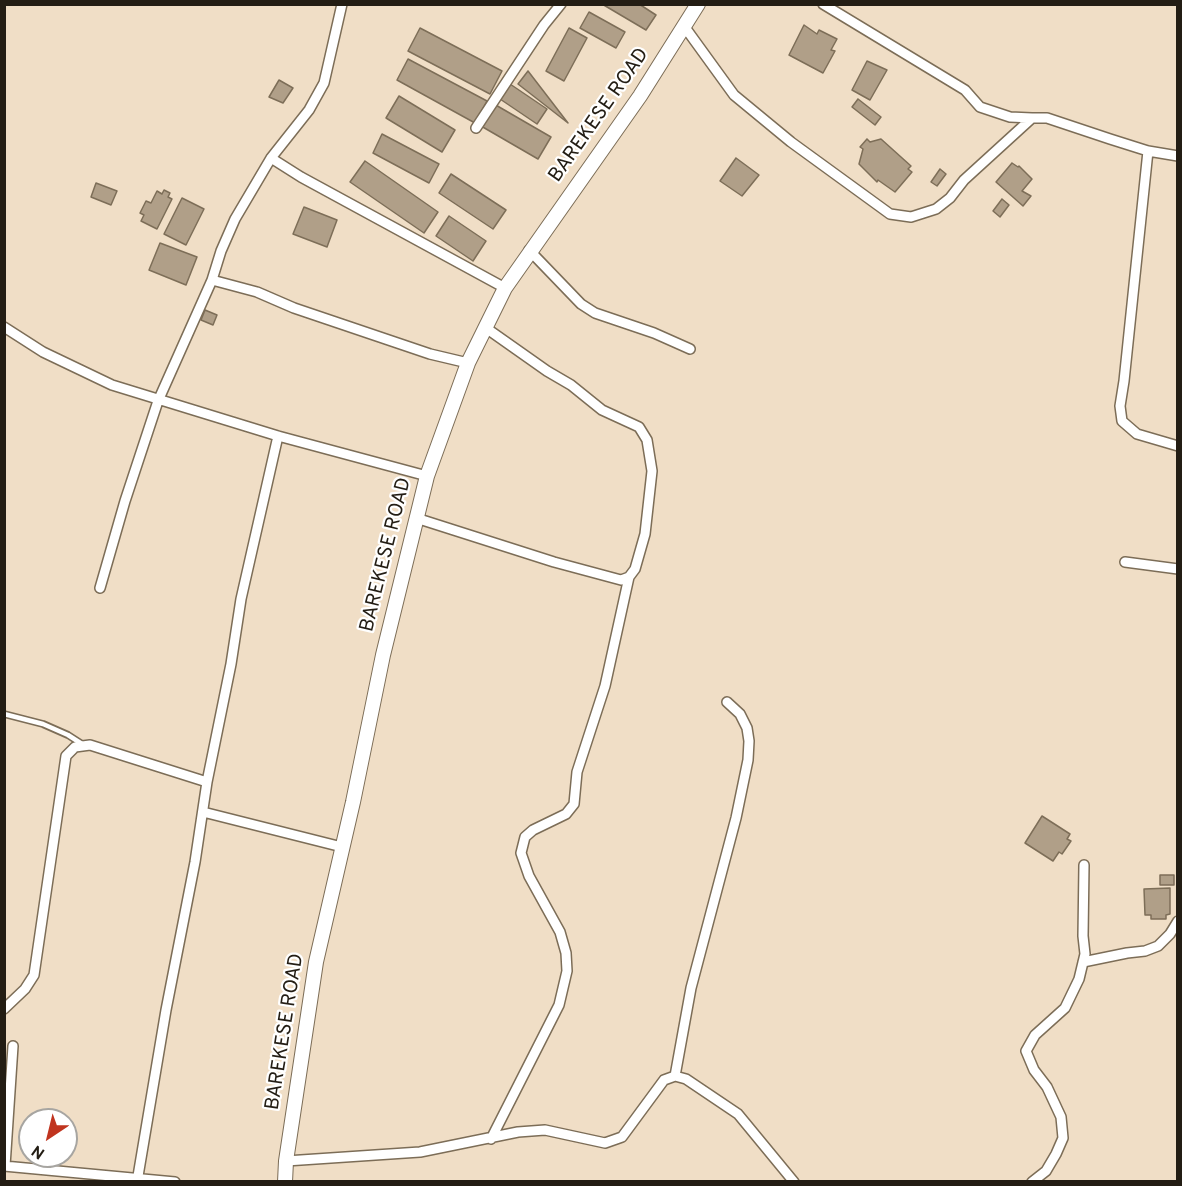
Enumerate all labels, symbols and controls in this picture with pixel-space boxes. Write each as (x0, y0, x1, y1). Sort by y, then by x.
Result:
street label: BAREKESE ROAD (545, 44, 655, 188)
street label: BAREKESE ROAD (356, 475, 418, 635)
street label: BAREKESE ROAD (262, 952, 310, 1112)
north arrow (18, 1108, 78, 1168)
text: N (28, 1140, 49, 1163)

